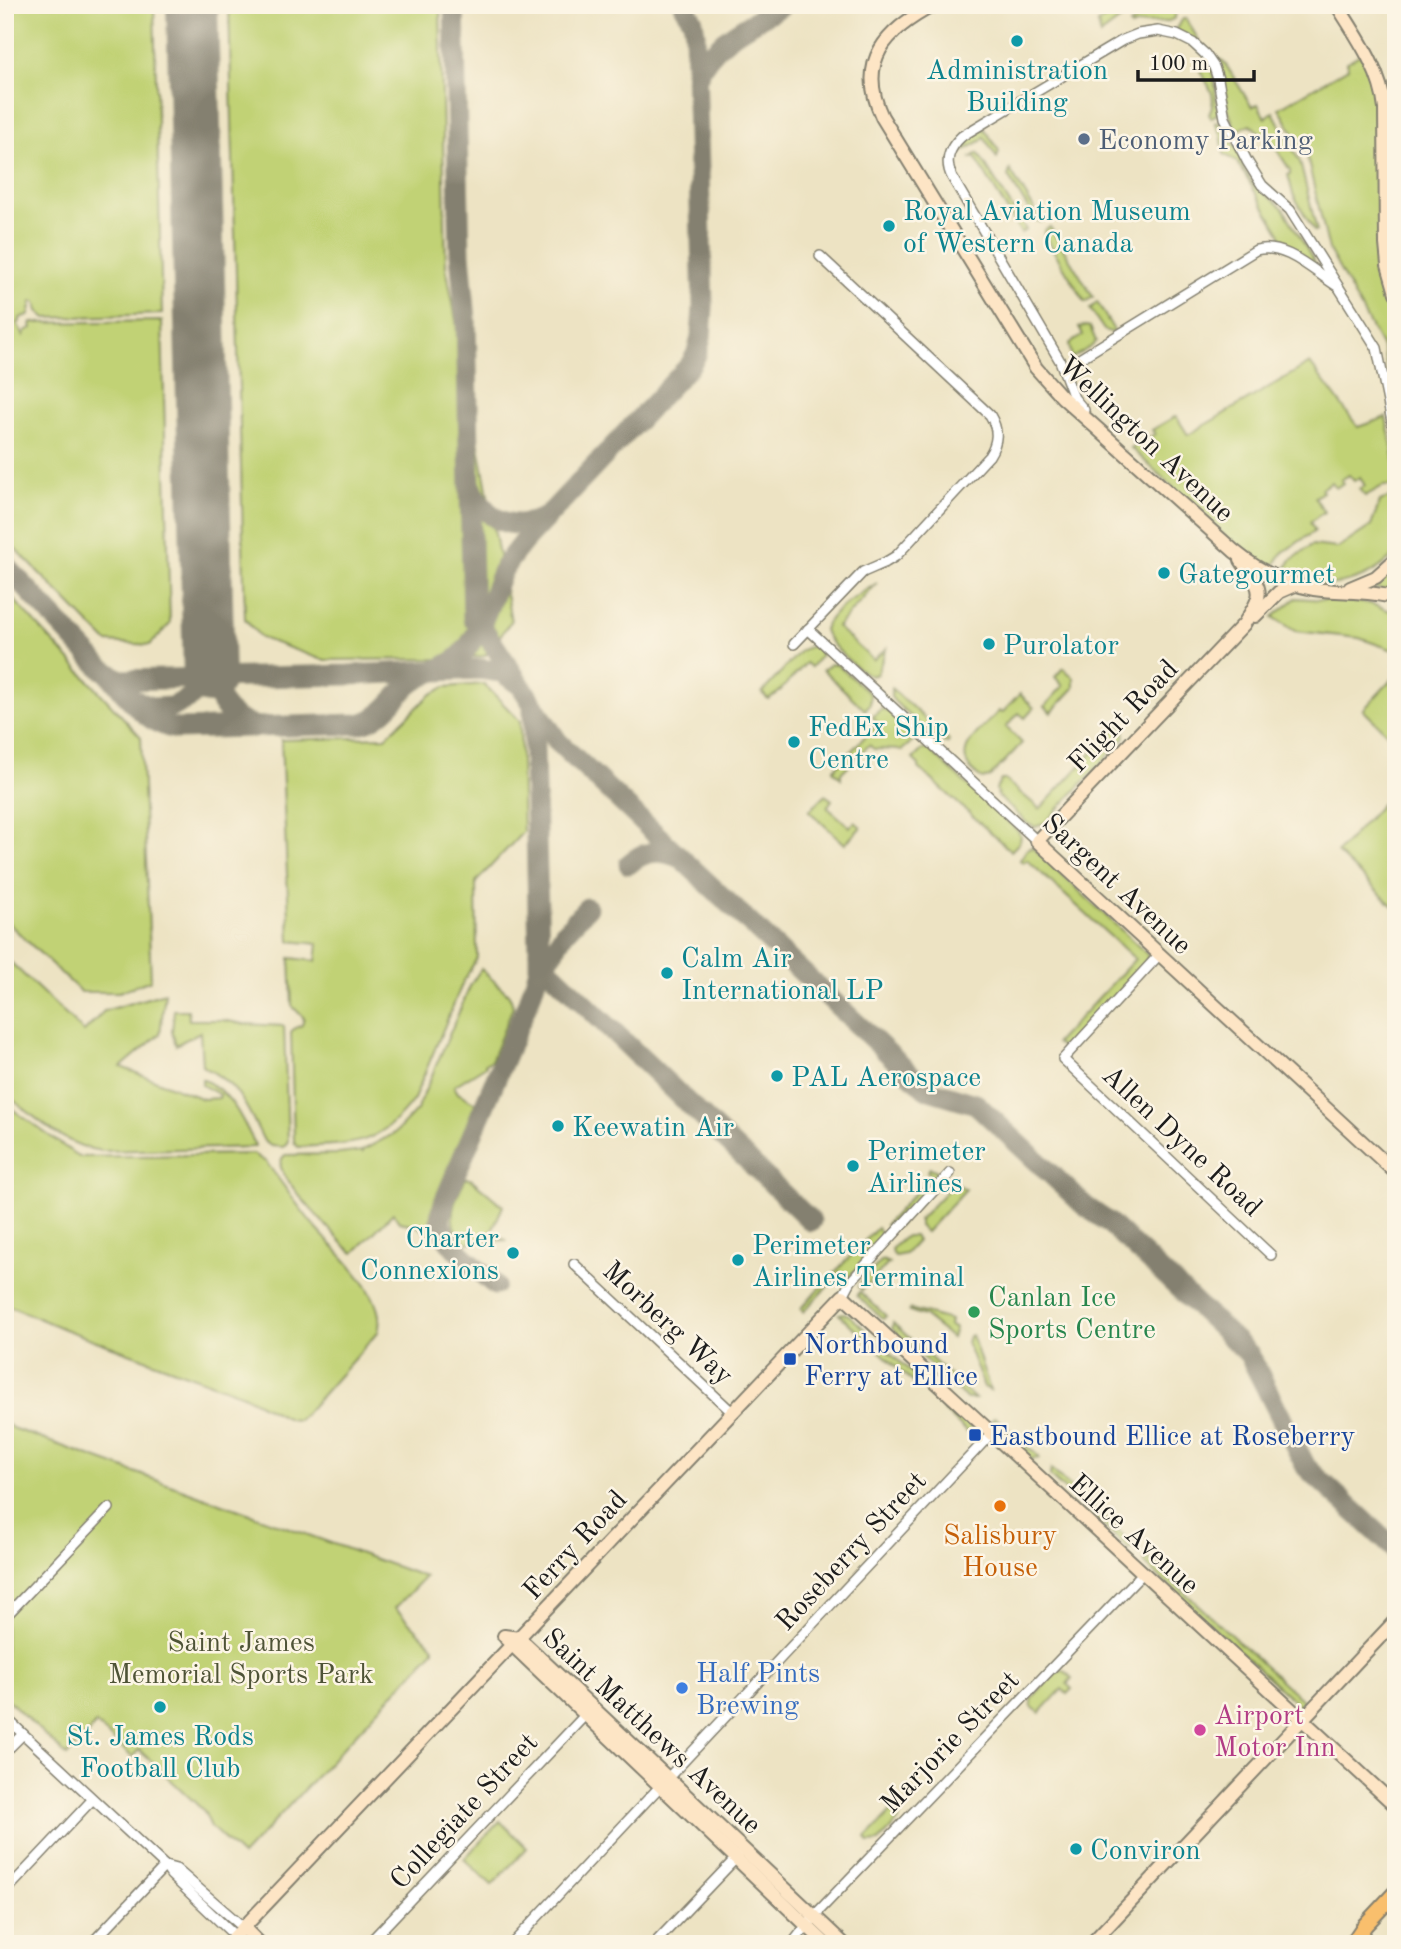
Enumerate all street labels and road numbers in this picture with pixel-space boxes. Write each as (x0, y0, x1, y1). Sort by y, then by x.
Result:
street label: Wellington Avenue (1052, 352, 1238, 528)
street label: Flight Road (1064, 655, 1184, 779)
street label: Sargent Avenue (1036, 809, 1196, 961)
street label: Allen Dyne Road (1096, 1061, 1266, 1223)
street label: Morberg Way (597, 1257, 737, 1391)
street label: Roseberry Street (772, 1467, 933, 1637)
street label: Ellice Avenue (1063, 1470, 1203, 1600)
street label: Ferry Road (519, 1486, 633, 1606)
street label: Saint Matthews Avenue (536, 1624, 766, 1840)
street label: Marjorie Street (877, 1667, 1026, 1820)
street label: Collegiate Street (386, 1729, 544, 1895)

